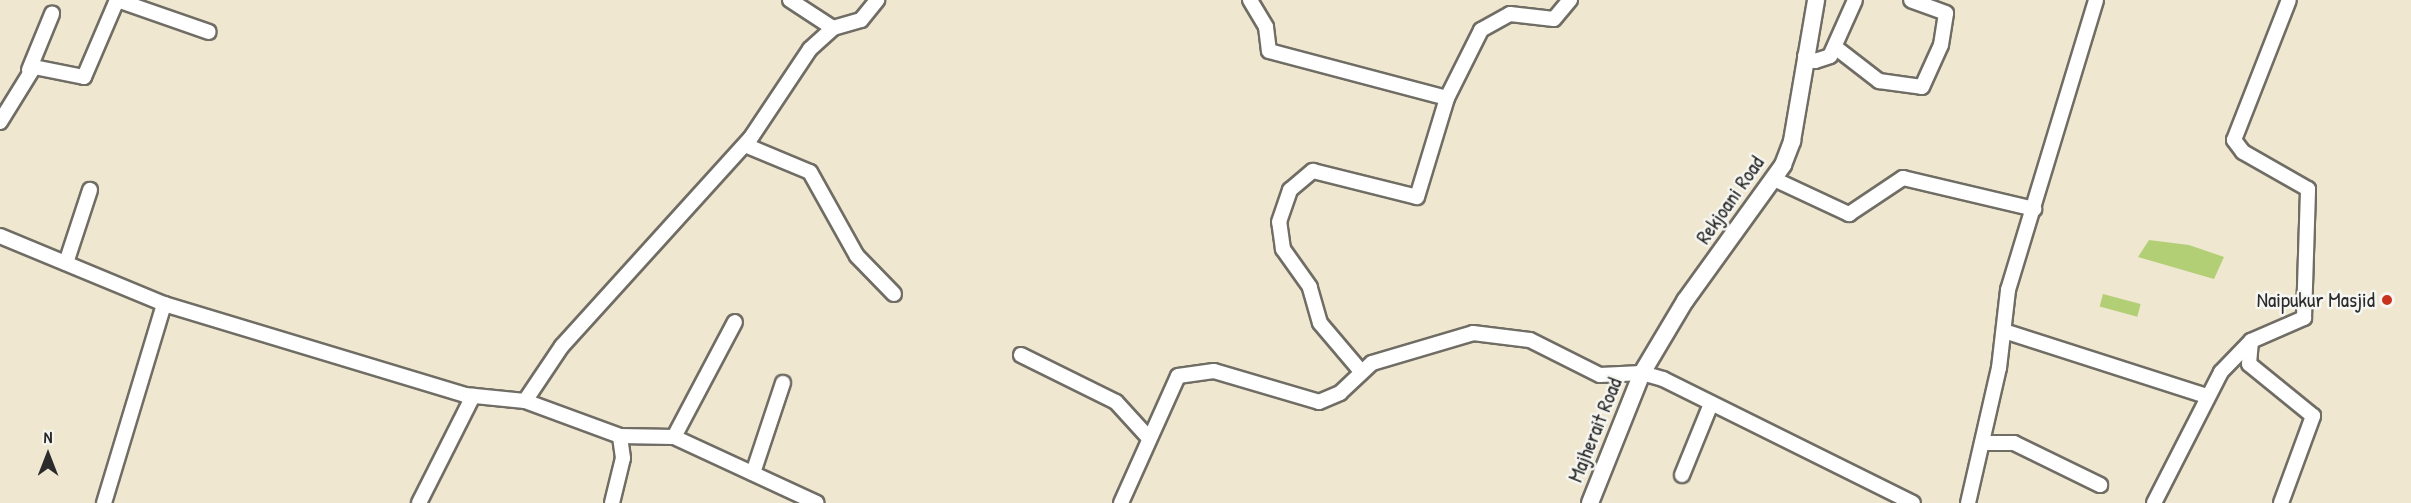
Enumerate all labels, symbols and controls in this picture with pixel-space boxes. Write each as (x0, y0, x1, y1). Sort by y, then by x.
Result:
street label: Rekjoani Road (1691, 151, 1769, 249)
place label: Naipukur Masjid (2257, 287, 2375, 313)
marker: Naipukur Masjid (2380, 293, 2394, 307)
street label: Majherait Road (1563, 374, 1627, 486)
north arrow (18, 425, 78, 485)
text: N (44, 426, 52, 448)

